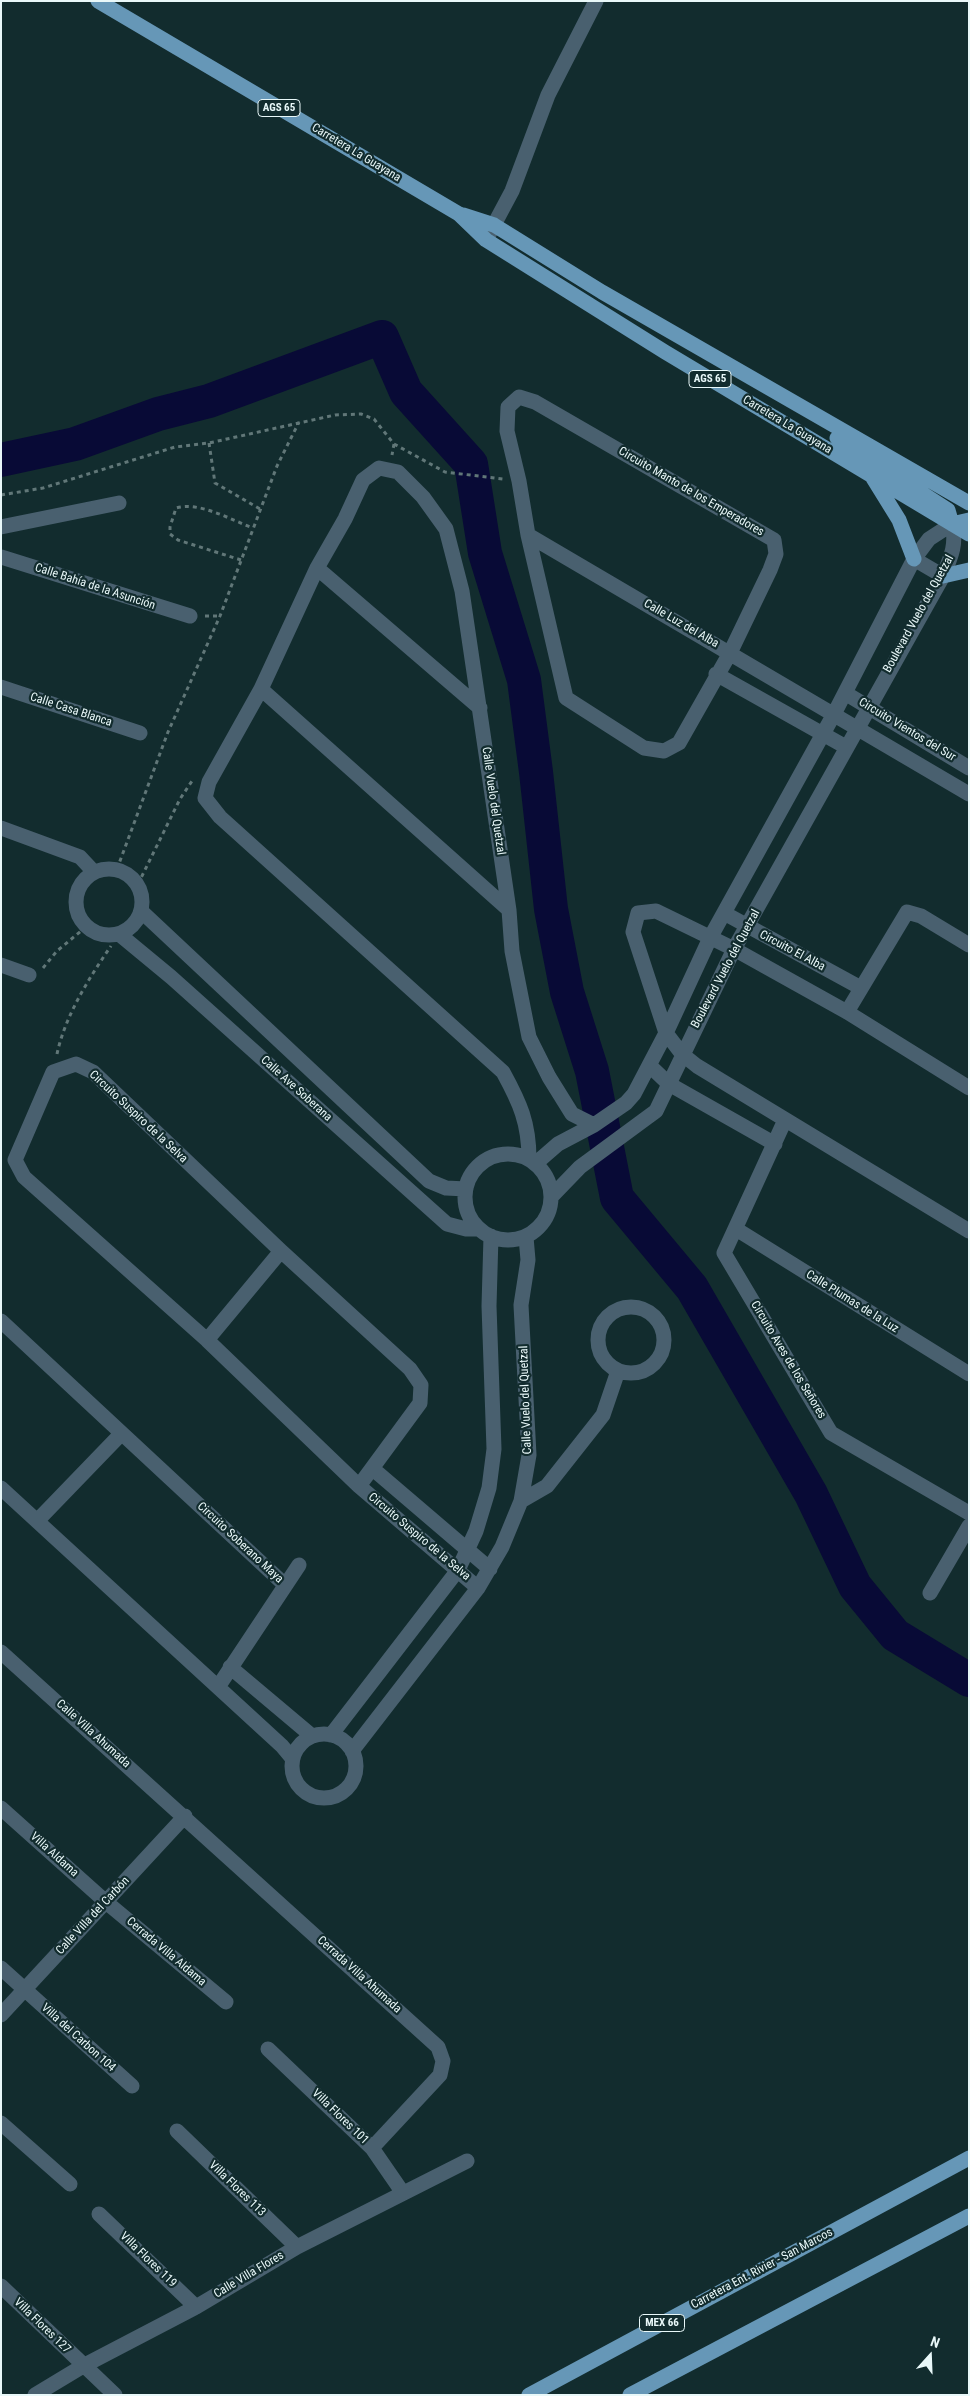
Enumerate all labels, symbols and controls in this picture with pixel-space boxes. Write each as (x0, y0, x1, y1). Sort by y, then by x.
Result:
road number: AGS 65 (258, 100, 300, 116)
street label: Carretera La Guayana (309, 121, 403, 185)
road number: AGS 65 (689, 370, 731, 388)
street label: Carretera La Guayana (740, 393, 834, 457)
street label: Circuito Manto de los Emperadores (616, 444, 766, 540)
street label: Boulevard Vuelo del Quetzal (881, 553, 957, 675)
street label: Calle Bahía de la Asunción (33, 561, 157, 613)
street label: Calle Luz del Alba (641, 597, 721, 651)
street label: Calle Casa Blanca (28, 690, 114, 730)
street label: Circuito Vientos del Sur (856, 695, 958, 765)
street label: Calle Vuelo del Quetzal (478, 746, 508, 856)
street label: Boulevard Vuelo del Quetzal (689, 907, 763, 1031)
street label: Circuito El Alba (757, 928, 827, 974)
street label: Calle Ave Soberana (257, 1053, 335, 1125)
street label: Circuito Suspiro de la Selva (86, 1068, 190, 1166)
street label: Calle Plumas de la Luz (803, 1268, 901, 1336)
street label: Circuito Aves de los Señores (747, 1299, 829, 1421)
street label: Calle Vuelo del Quetzal (517, 1345, 535, 1455)
street label: Circuito Suspiro de la Selva (365, 1490, 473, 1584)
street label: Circuito Soberano Maya (194, 1499, 286, 1587)
street label: Calle Villa Ahumada (53, 1697, 133, 1771)
street label: Villa Aldama (27, 1830, 81, 1880)
street label: Calle Villa del Carbón (53, 1874, 133, 1958)
street label: Cerrada Villa Aldama (123, 1915, 209, 1989)
street label: Cerrada Villa Ahumada (314, 1933, 404, 2017)
street label: Villa del Carbon 104 (38, 2001, 118, 2075)
street label: Villa Flores 101 (309, 2086, 371, 2148)
street label: Villa Flores 113 (206, 2158, 268, 2220)
street label: Carretera Ent. Rivier - San Marcos (689, 2225, 835, 2313)
street label: Villa Flores 119 (117, 2229, 179, 2291)
street label: Calle Villa Flores (211, 2248, 287, 2302)
street label: Villa Flores 127 (11, 2295, 73, 2357)
road number: MEX 66 (640, 2314, 684, 2332)
north arrow (905, 2331, 955, 2381)
text: N (928, 2333, 942, 2351)

